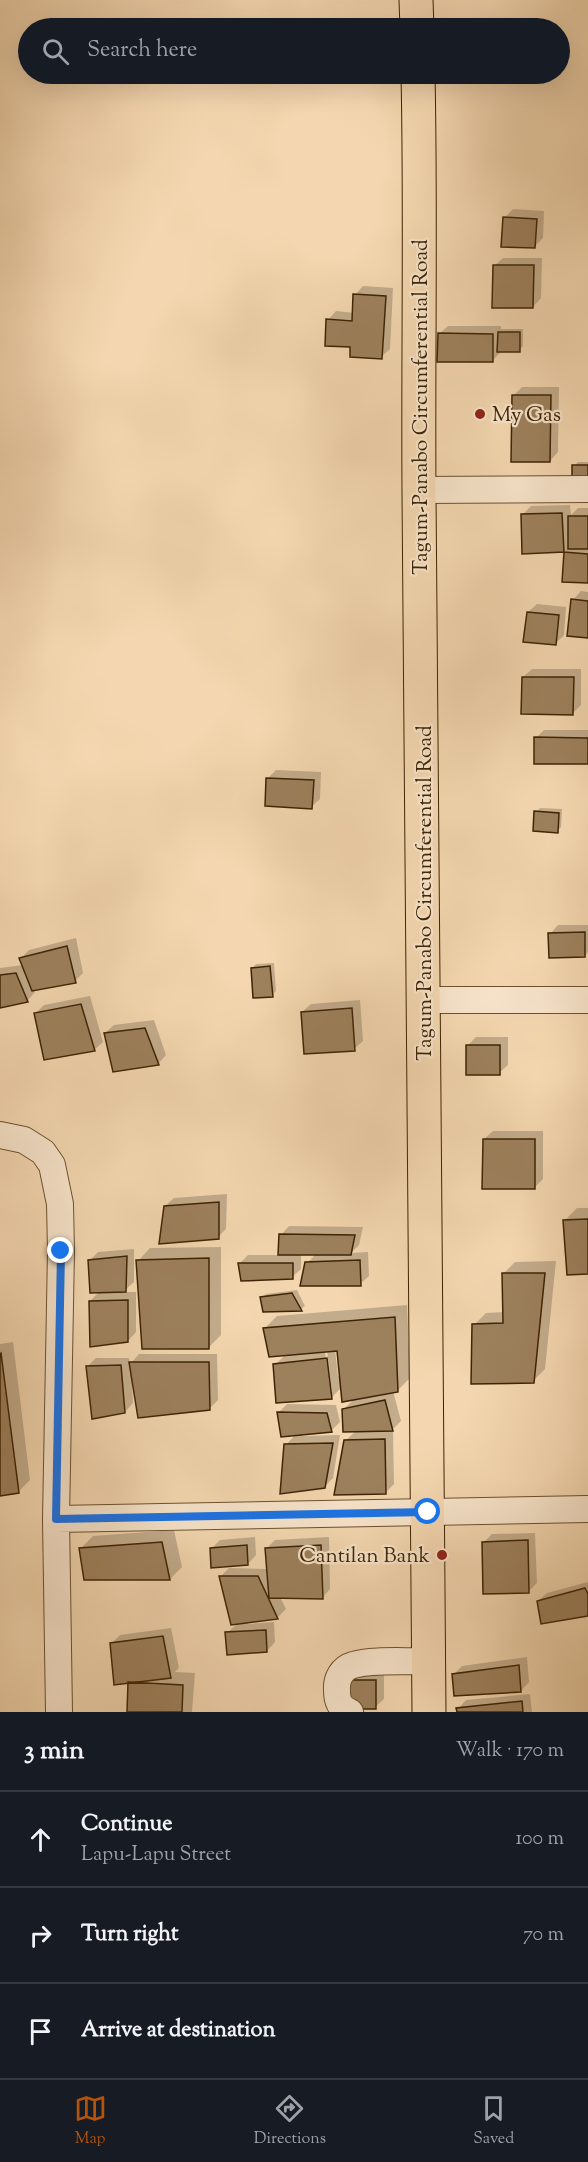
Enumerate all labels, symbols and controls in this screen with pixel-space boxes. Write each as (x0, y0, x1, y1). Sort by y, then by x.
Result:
search box (18, 18, 570, 84)
icon: search (39, 35, 72, 68)
text: Search here (87, 35, 197, 67)
street label: Tagum-Panabo Circumferential Road (407, 239, 437, 575)
place label: My Gas (492, 401, 561, 431)
marker: My Gas (473, 407, 487, 421)
street label: Tagum-Panabo Circumferential Road (411, 725, 441, 1061)
route end (47, 1237, 73, 1263)
route start (414, 1498, 440, 1524)
place label: Cantilan Bank (299, 1542, 431, 1572)
marker: Cantilan Bank (435, 1548, 449, 1562)
text: 3 min (24, 1733, 84, 1770)
text: Walk · 170 m (456, 1737, 564, 1766)
text: Continue (81, 1809, 172, 1841)
icon: ahead (24, 1823, 57, 1856)
text: 100 m (515, 1825, 564, 1854)
text: Lapu-Lapu Street (81, 1841, 231, 1870)
icon: right (24, 1919, 57, 1952)
text: Turn right (81, 1919, 178, 1951)
text: 70 m (523, 1921, 564, 1950)
icon: arrive (24, 2015, 57, 2048)
text: Arrive at destination (81, 2015, 276, 2047)
tab: Map (74, 2092, 107, 2151)
tab: Directions (254, 2092, 326, 2151)
tab: Saved (473, 2092, 514, 2151)

